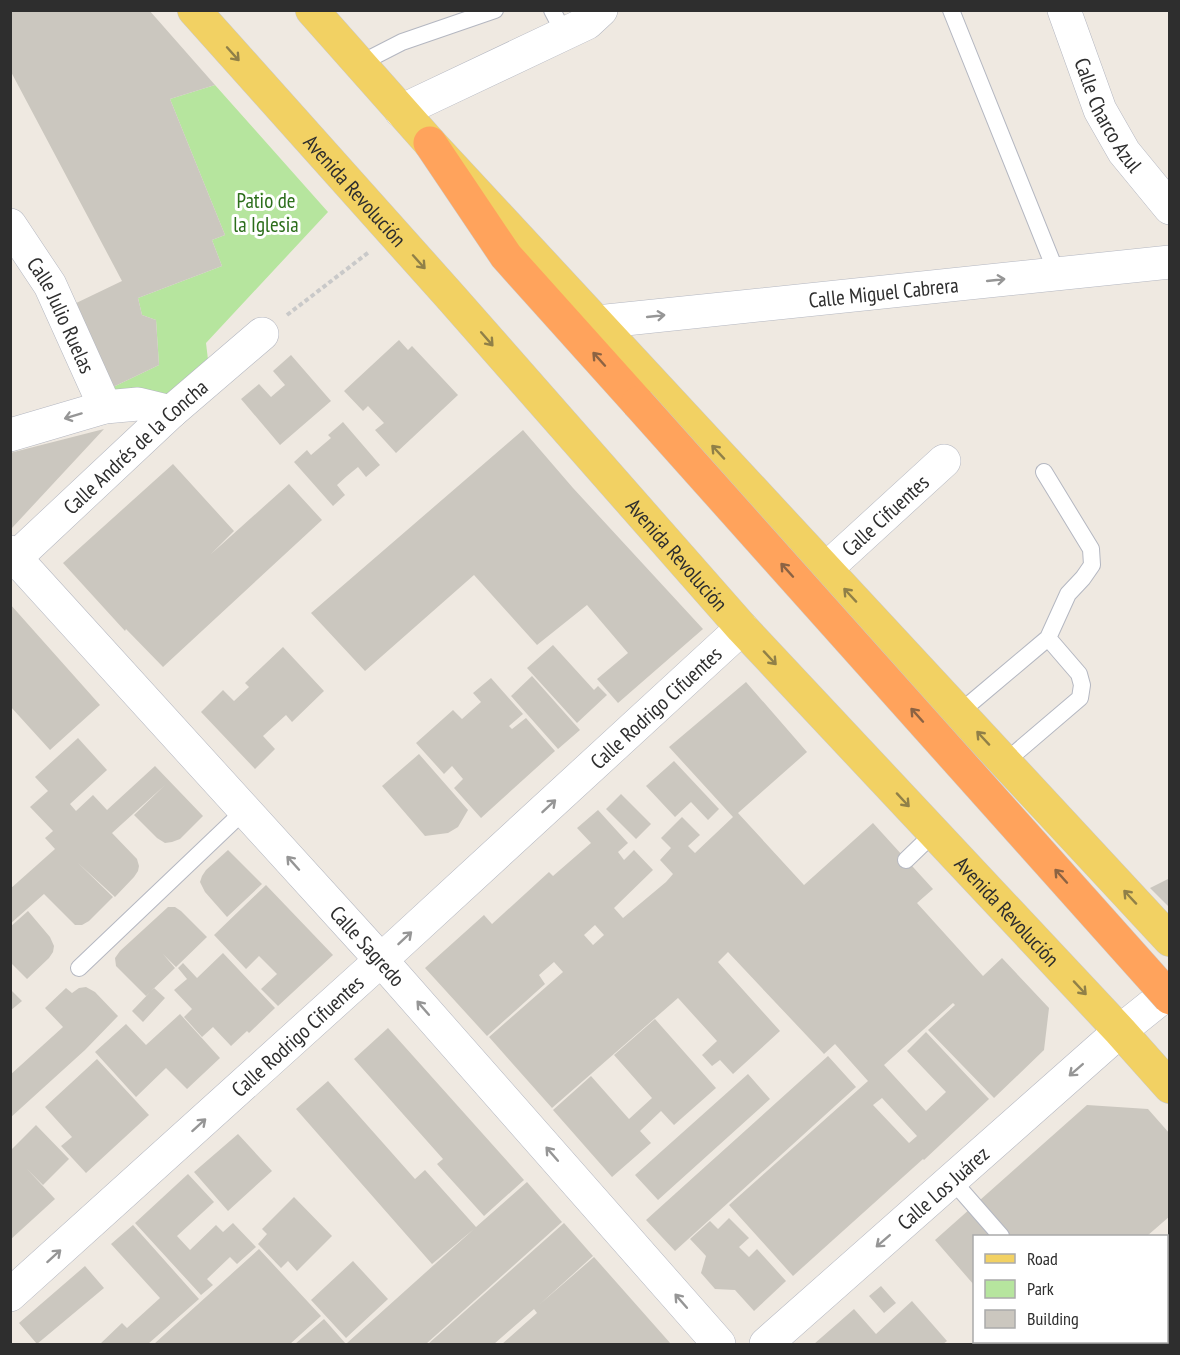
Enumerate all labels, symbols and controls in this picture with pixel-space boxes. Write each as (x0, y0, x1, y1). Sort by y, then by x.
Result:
one-way arrow (226, 46, 240, 61)
street label: Calle Charco Azul (1069, 54, 1148, 178)
street label: Avenida Revolución (298, 129, 412, 252)
park label: Patio de la Iglesia (233, 187, 299, 238)
street label: Calle Julio Ruelas (21, 252, 101, 377)
one-way arrow (412, 254, 426, 269)
street label: Calle Miguel Cabrera (807, 271, 960, 313)
one-way arrow (985, 274, 1005, 285)
one-way arrow (645, 310, 665, 321)
one-way arrow (480, 331, 494, 346)
one-way arrow (592, 352, 606, 367)
street label: Calle Andrés de la Concha (57, 373, 213, 520)
one-way arrow (64, 411, 83, 422)
one-way arrow (711, 445, 725, 460)
street label: Calle Cifuentes (836, 468, 934, 562)
street label: Avenida Revolución (621, 493, 734, 616)
one-way arrow (780, 562, 794, 577)
one-way arrow (844, 588, 858, 603)
street label: Calle Rodrigo Cifuentes (584, 640, 727, 775)
one-way arrow (763, 650, 777, 665)
one-way arrow (910, 708, 924, 723)
one-way arrow (976, 731, 990, 746)
one-way arrow (896, 792, 910, 807)
one-way arrow (541, 799, 556, 813)
street label: Avenida Revolución (949, 850, 1066, 972)
one-way arrow (286, 856, 300, 871)
one-way arrow (1054, 869, 1068, 884)
one-way arrow (1123, 889, 1137, 904)
street label: Calle Sagredo (324, 900, 411, 992)
one-way arrow (398, 931, 413, 945)
street label: Calle Rodrigo Cifuentes (225, 969, 369, 1102)
one-way arrow (1073, 981, 1087, 996)
one-way arrow (416, 1001, 430, 1016)
one-way arrow (1069, 1063, 1084, 1077)
one-way arrow (191, 1118, 206, 1132)
street label: Calle Los Juárez (891, 1140, 994, 1235)
one-way arrow (545, 1147, 559, 1162)
one-way arrow (876, 1234, 891, 1248)
legend (973, 1235, 1168, 1343)
text: Road (1027, 1247, 1058, 1270)
one-way arrow (46, 1249, 61, 1263)
text: Park (1027, 1277, 1054, 1300)
one-way arrow (674, 1293, 688, 1308)
text: Building (1027, 1307, 1079, 1330)

